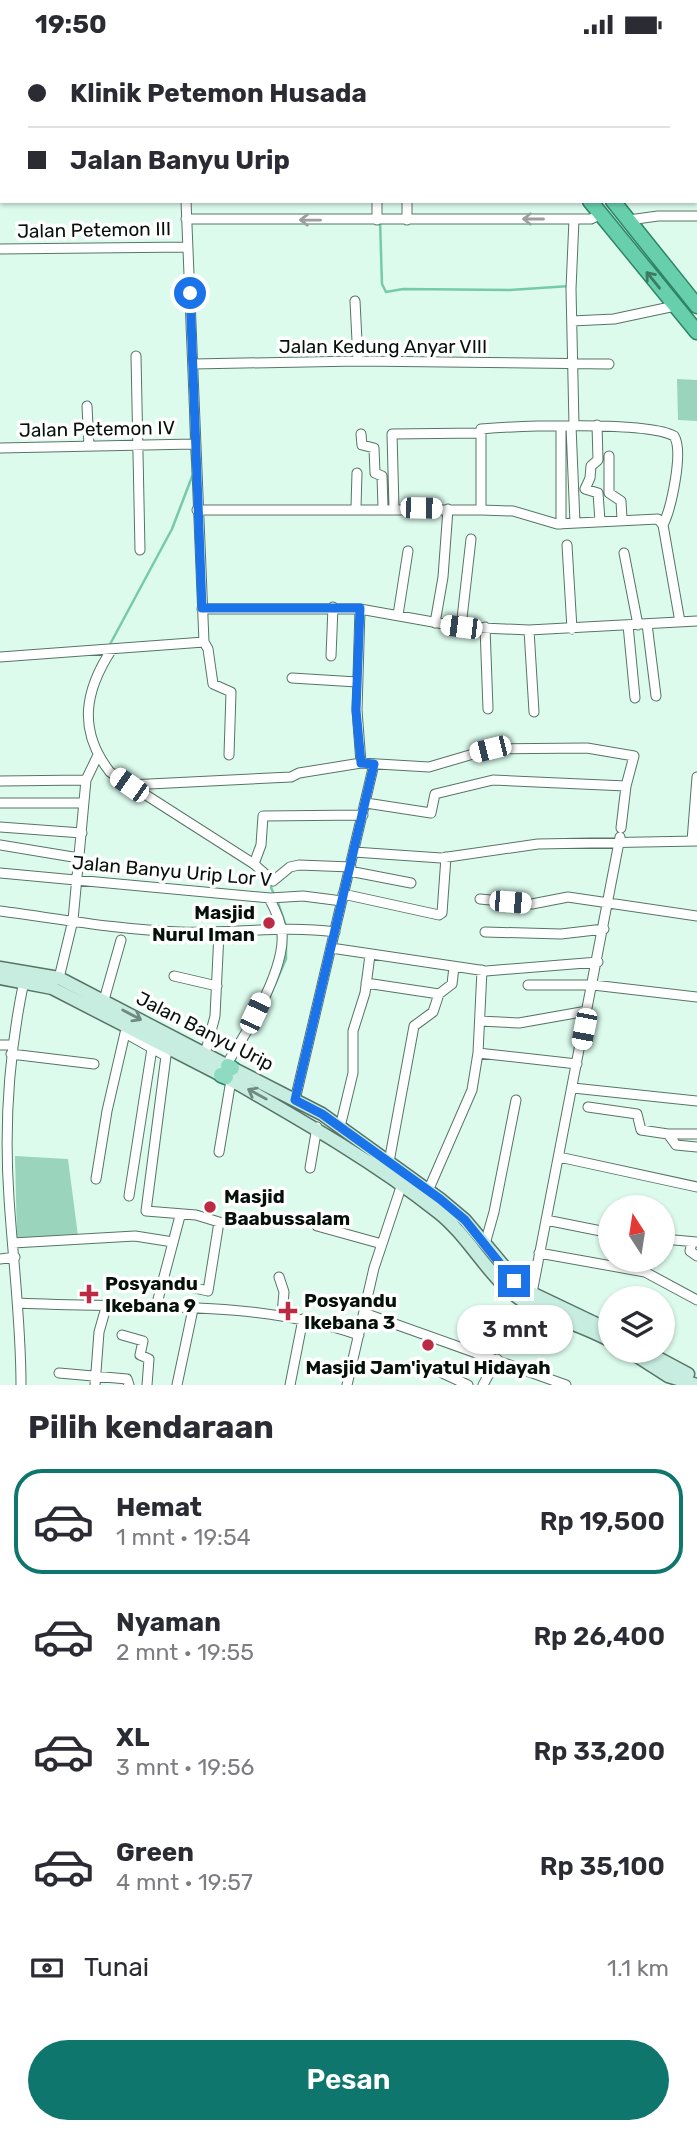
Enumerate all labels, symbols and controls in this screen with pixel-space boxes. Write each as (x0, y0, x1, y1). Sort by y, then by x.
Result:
text: 19:50 (35, 9, 107, 40)
text: Klinik Petemon Husada (70, 78, 367, 109)
text: Jalan Banyu Urip (70, 145, 290, 176)
one-way arrow (522, 212, 545, 226)
one-way arrow (298, 213, 321, 227)
street label: Jalan Petemon III (17, 217, 171, 243)
one-way arrow (646, 271, 661, 289)
route start (174, 277, 206, 309)
street label: Jalan Kedung Anyar VIII (279, 335, 487, 358)
street label: Jalan Petemon IV (19, 416, 175, 442)
car (400, 497, 443, 519)
car (439, 614, 484, 640)
car (468, 734, 513, 764)
car (106, 764, 153, 806)
street label: Jalan Banyu Urip Lor V (71, 851, 273, 891)
car (489, 890, 532, 914)
place label: Masjid Nurul Iman (152, 901, 255, 946)
marker: Masjid Nurul Iman (261, 915, 277, 931)
street label: Jalan Banyu Urip (132, 986, 278, 1076)
car (237, 990, 274, 1036)
car (570, 1006, 599, 1052)
one-way arrow (121, 1009, 142, 1023)
one-way arrow (247, 1087, 268, 1101)
place label: Masjid Baabussalam (224, 1185, 350, 1230)
north arrow (598, 1195, 676, 1272)
map controls (598, 1195, 675, 1363)
marker: Masjid Baabussalam (202, 1199, 218, 1215)
route end (498, 1265, 530, 1297)
place label: Posyandu Ikebana 9 (105, 1272, 198, 1317)
marker: Posyandu Ikebana 9 (79, 1284, 99, 1304)
button: layers (598, 1286, 675, 1363)
place label: Posyandu Ikebana 3 (304, 1289, 397, 1334)
marker: Posyandu Ikebana 3 (278, 1301, 298, 1321)
callout: 3 mnt (456, 1305, 572, 1355)
text: 3 mnt (482, 1315, 548, 1343)
marker: Masjid Jam'iyatul Hidayah (420, 1337, 436, 1353)
place label: Masjid Jam'iyatul Hidayah (305, 1356, 551, 1379)
text: Pilih kendaraan (28, 1408, 274, 1446)
icon: car (32, 1490, 95, 1553)
text: Hemat (116, 1492, 202, 1523)
text: Rp 19,500 (540, 1506, 665, 1537)
text: 1 mnt · 19:54 (116, 1523, 251, 1551)
icon: car (32, 1605, 95, 1668)
text: Nyaman (116, 1607, 221, 1638)
text: Rp 26,400 (533, 1621, 665, 1652)
text: 2 mnt · 19:55 (116, 1638, 254, 1666)
icon: car (32, 1720, 95, 1783)
text: XL (116, 1722, 149, 1753)
text: Rp 33,200 (534, 1736, 665, 1767)
text: 3 mnt · 19:56 (116, 1753, 254, 1781)
icon: car (32, 1835, 95, 1898)
text: Green (116, 1837, 194, 1868)
text: Rp 35,100 (540, 1851, 665, 1882)
text: 4 mnt · 19:57 (116, 1868, 253, 1896)
icon: cash (28, 1949, 66, 1987)
text: Tunai (84, 1952, 149, 1983)
text: 1.1 km (607, 1954, 669, 1982)
button: Pesan (28, 2040, 669, 2120)

